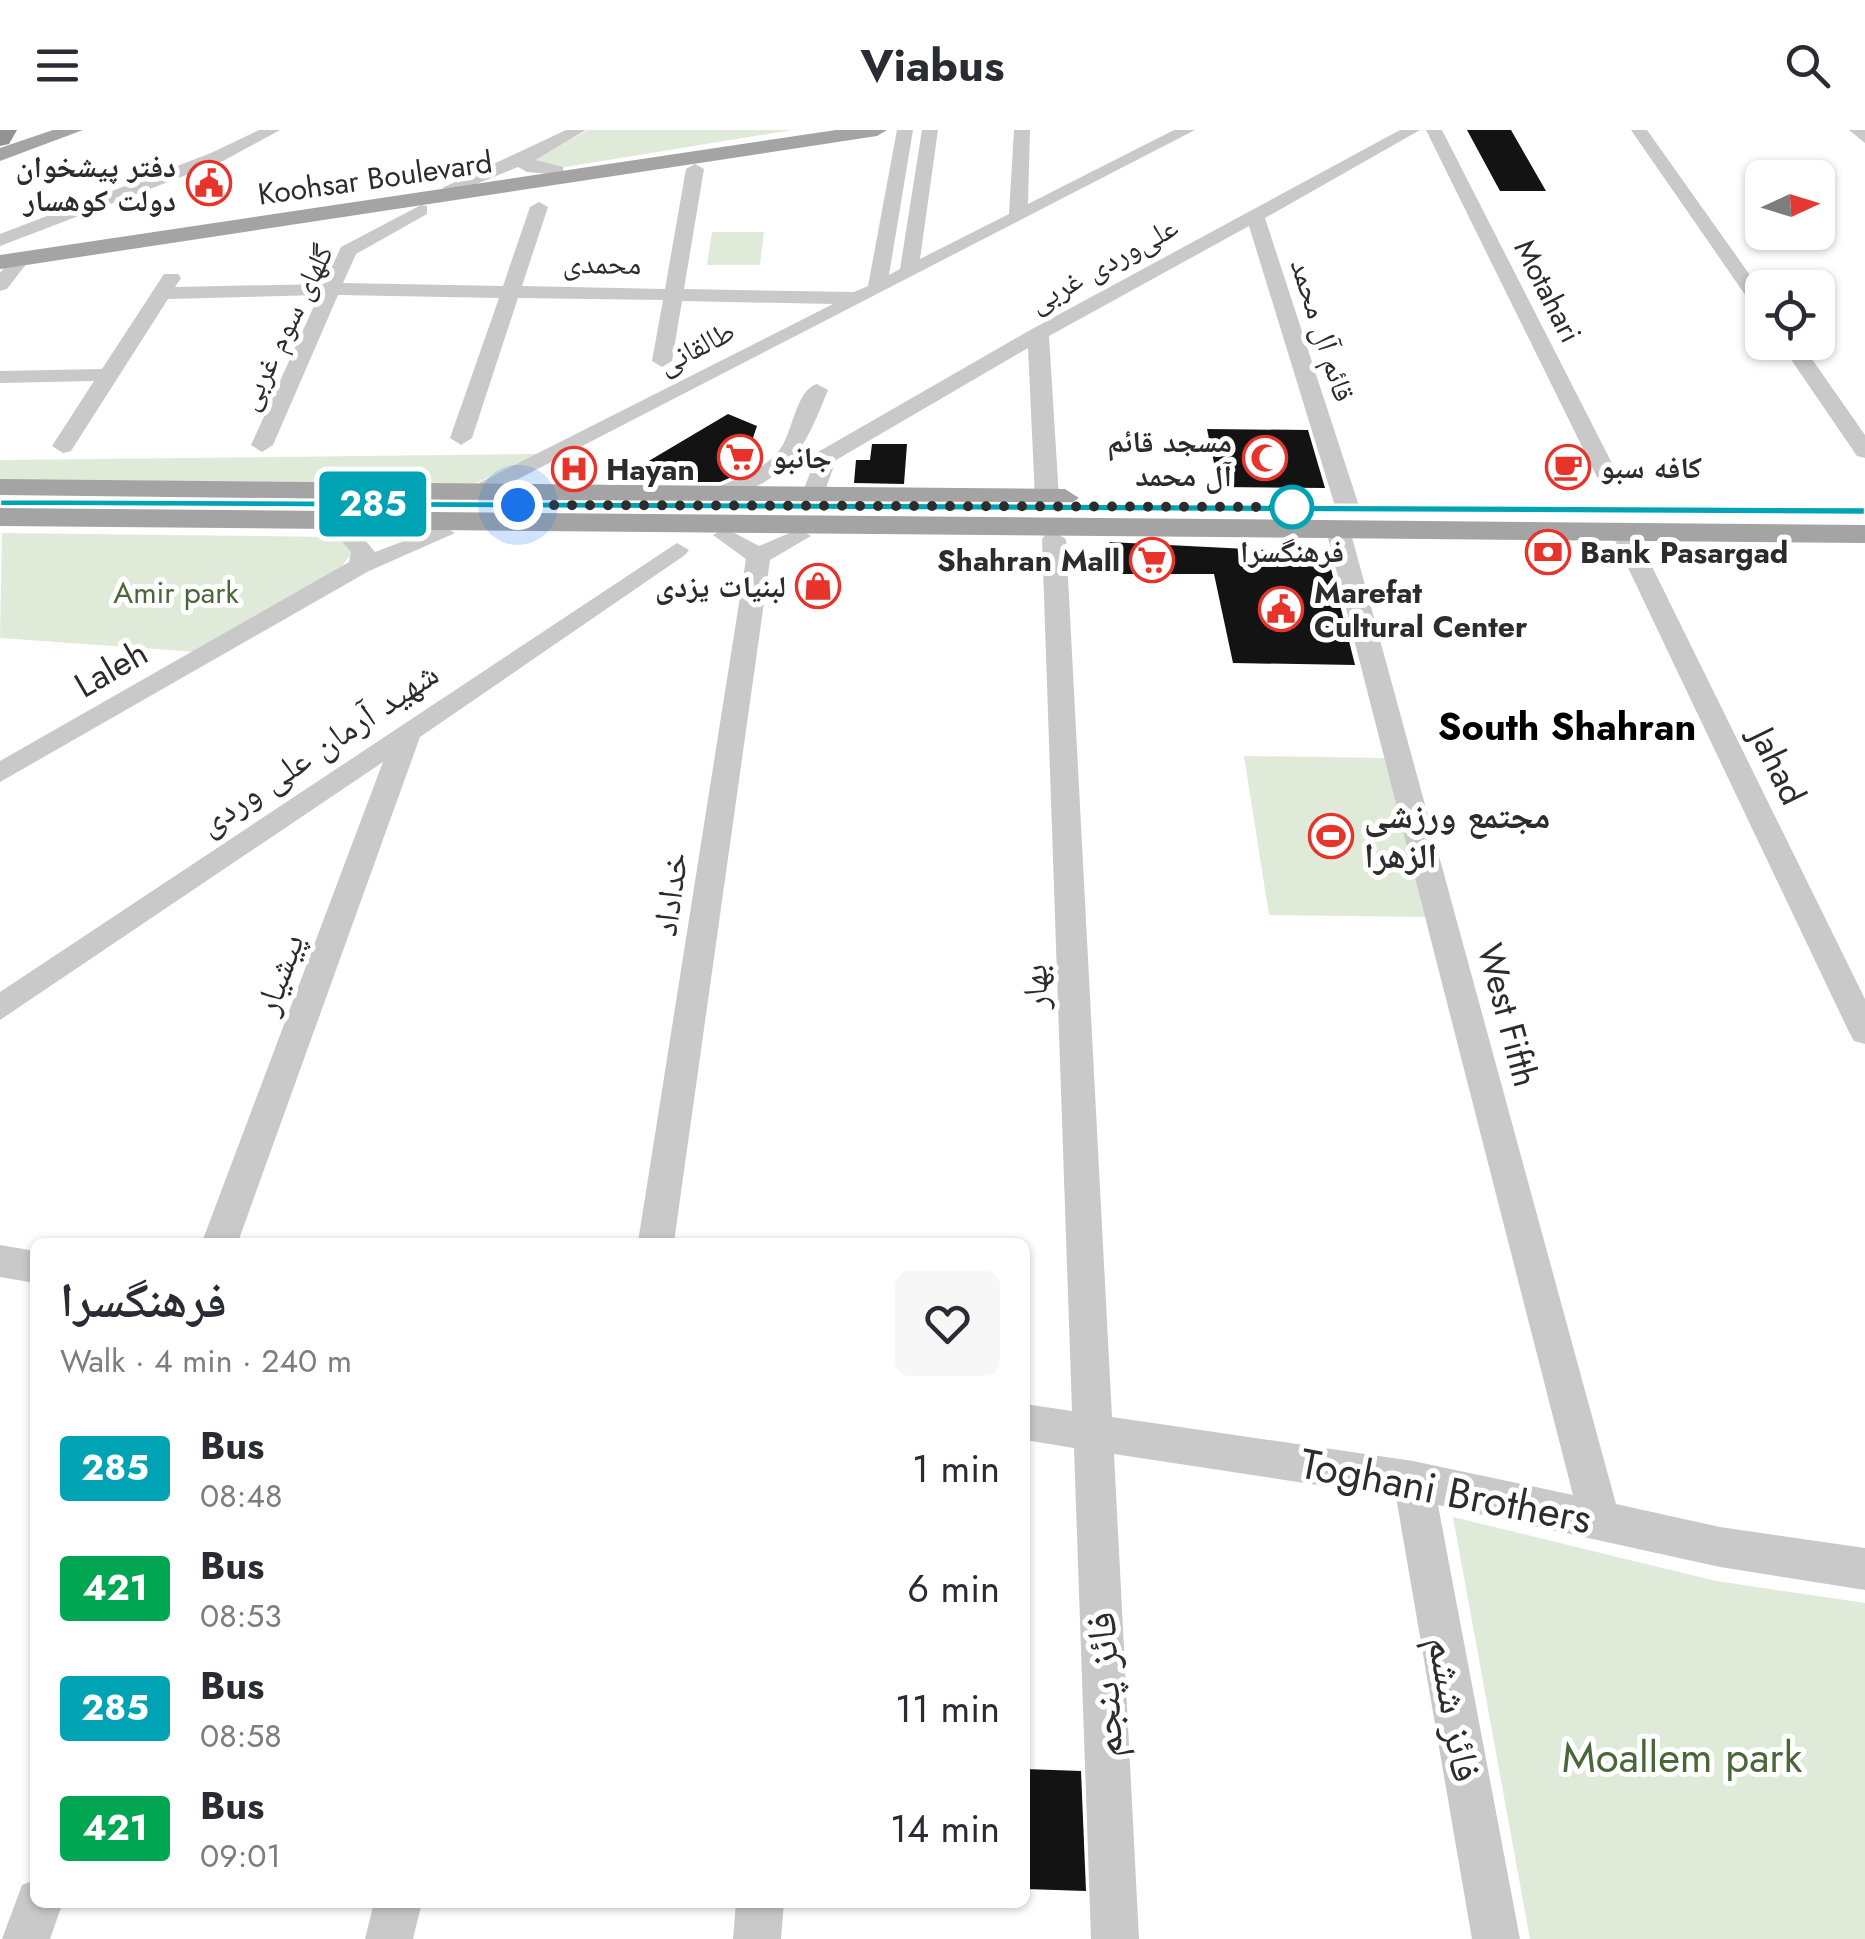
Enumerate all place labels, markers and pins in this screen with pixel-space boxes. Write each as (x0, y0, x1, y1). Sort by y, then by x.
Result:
place label: دفتر پیشخوان دولت کوهسار (16, 145, 176, 222)
public building icon: دفتر پیشخوان دولت کوهسار (186, 160, 232, 206)
place label: مسجد قائم آل محمد (1107, 420, 1233, 497)
supermarket icon: جانبو (717, 434, 763, 480)
mosque icon: مسجد قائم آل محمد (1242, 435, 1288, 481)
place label: جانبو (772, 436, 832, 479)
cafe icon: کافه سبو (1545, 444, 1591, 490)
hospital icon: Hayan (551, 446, 597, 492)
place label: کافه سبو (1600, 446, 1702, 489)
place label: Hayan (606, 448, 695, 491)
marker: فرهنگسرا (1271, 486, 1313, 528)
bank icon: Bank Pasargad (1525, 529, 1571, 575)
place label: فرهنگسرا (1240, 530, 1344, 573)
place label: Bank Pasargad (1580, 531, 1788, 574)
supermarket icon: Shahran Mall (1129, 537, 1175, 583)
place label: Shahran Mall (937, 539, 1120, 582)
shop icon: لبنیات یزدی (795, 563, 841, 609)
place label: لبنیات یزدی (655, 565, 786, 608)
place label: Marefat Cultural Center (1314, 571, 1528, 648)
public building icon: Marefat Cultural Center (1258, 586, 1304, 632)
place label: مجتمع ورزشی الزهرا (1364, 791, 1550, 881)
sports icon: مجتمع ورزشی الزهرا (1308, 813, 1354, 859)

